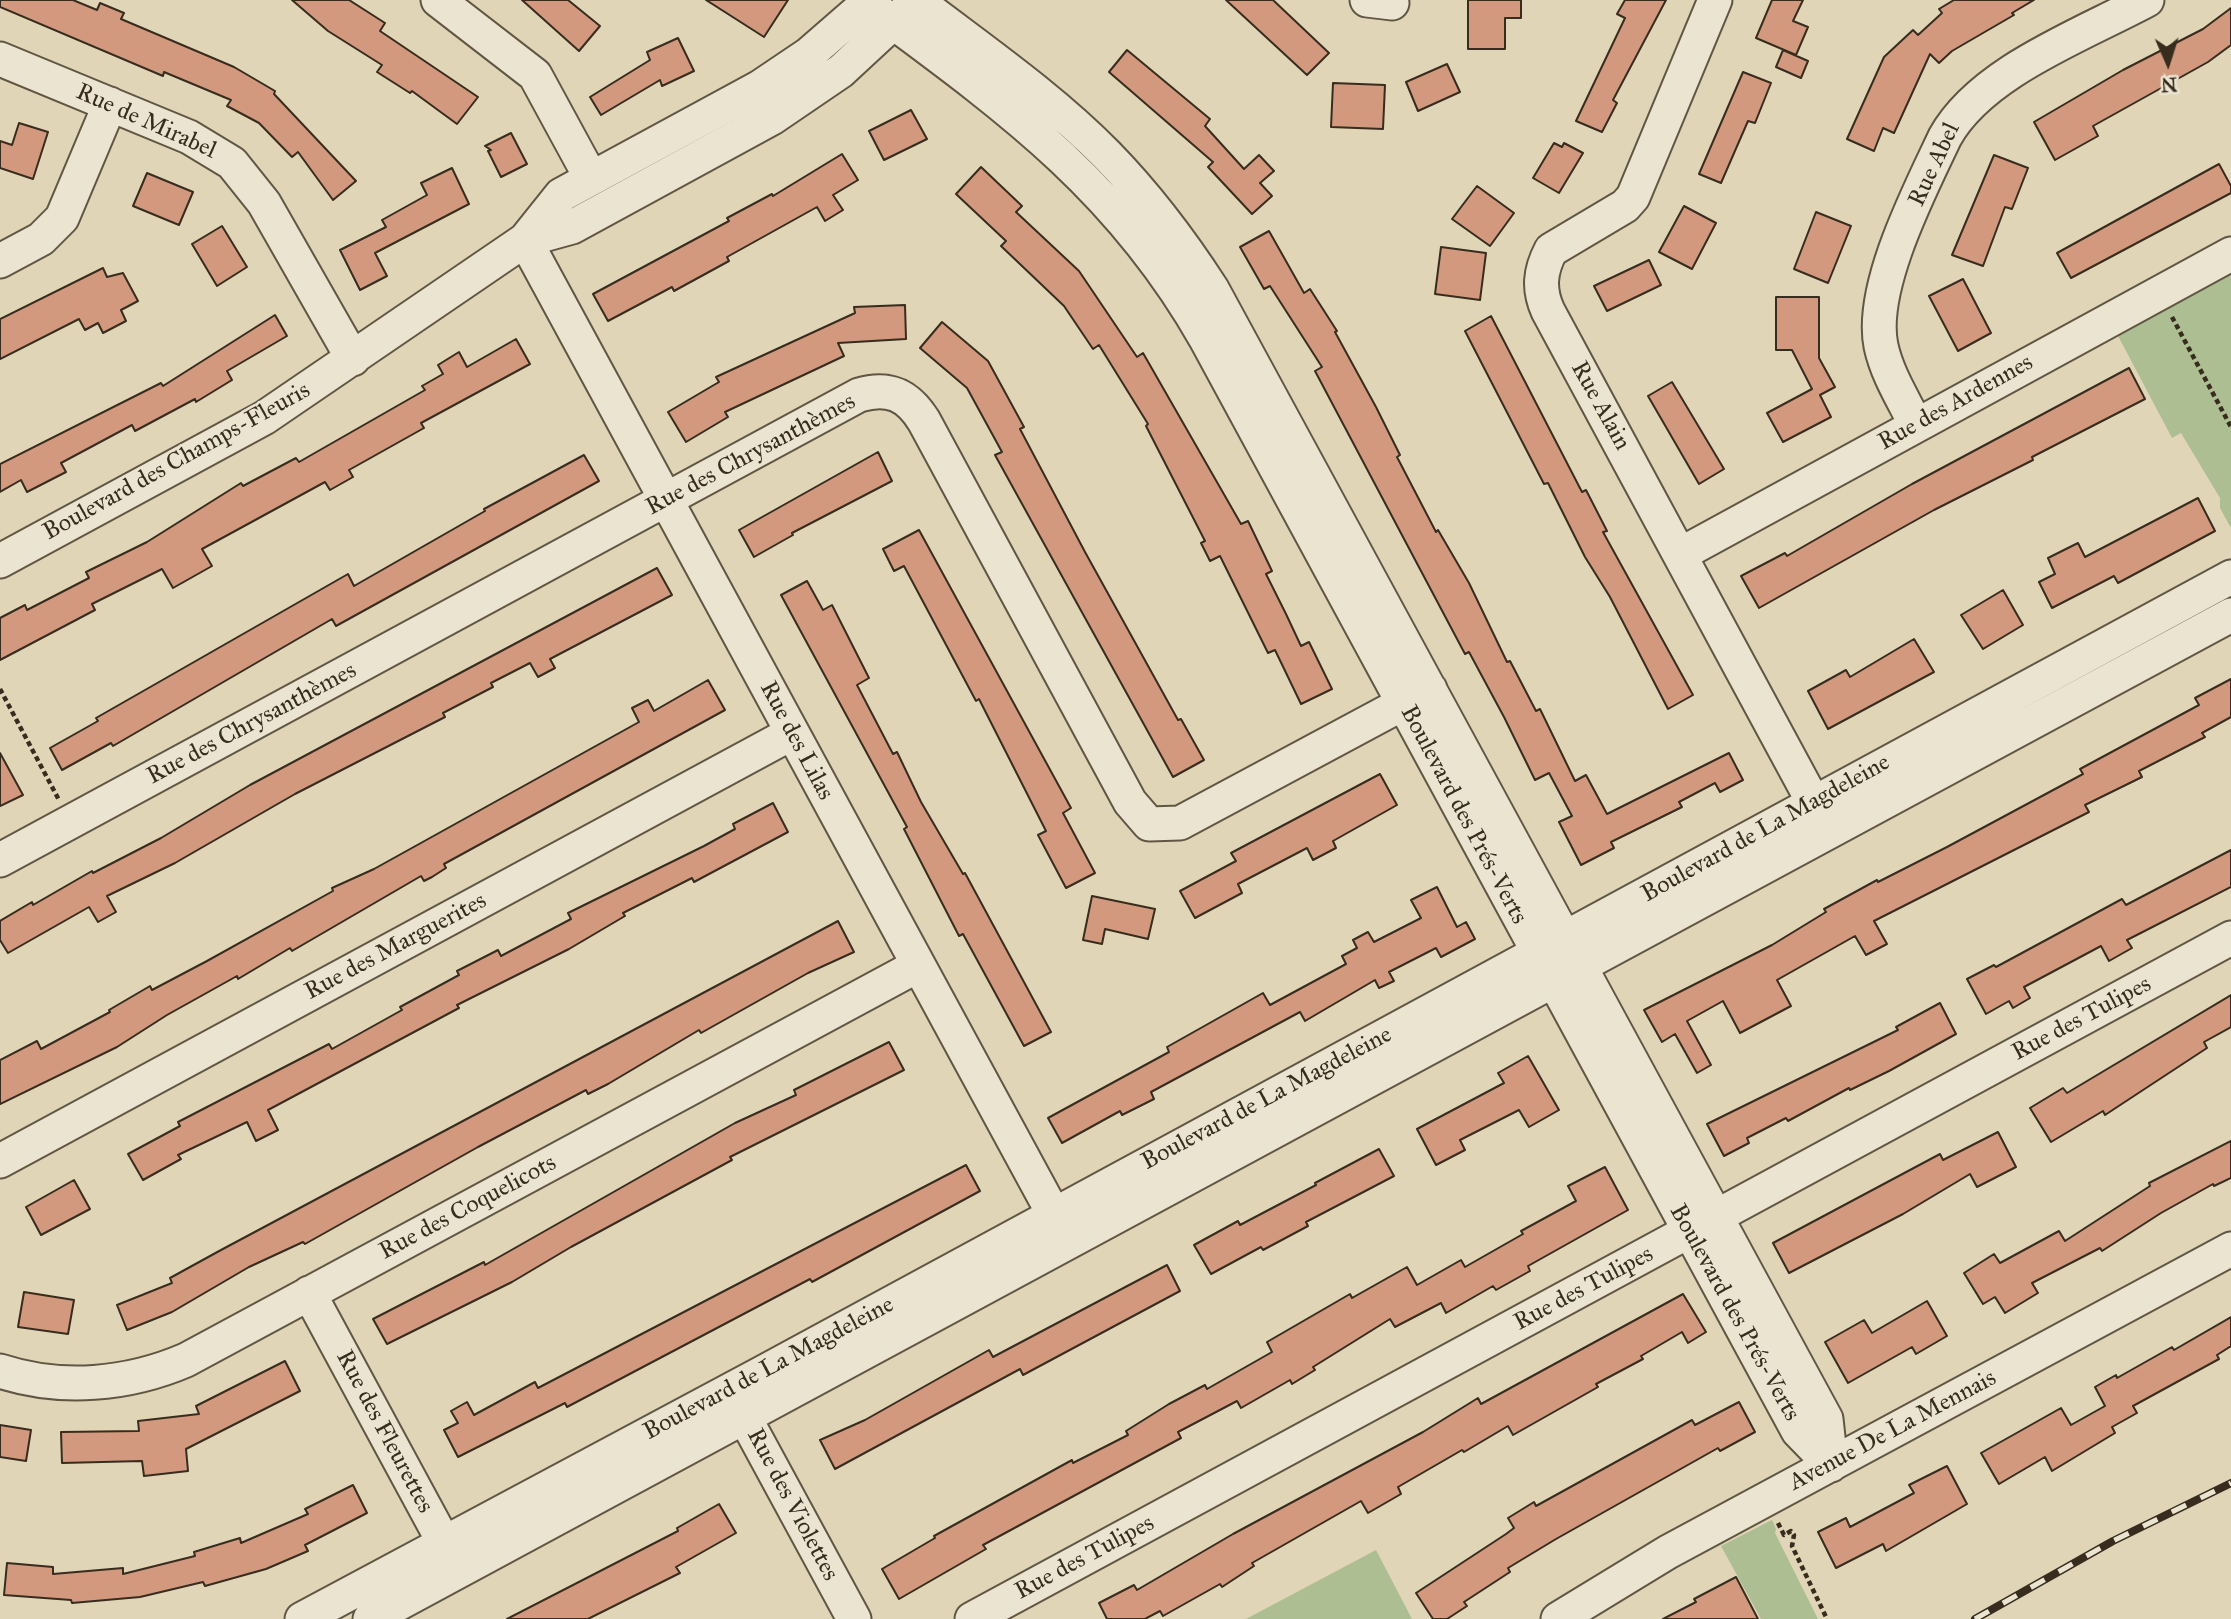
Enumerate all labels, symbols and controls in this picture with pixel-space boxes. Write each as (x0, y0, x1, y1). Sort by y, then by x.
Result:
north arrow (2133, 28, 2203, 98)
text: N (2160, 73, 2178, 96)
street label: Rue de Mirabel (71, 78, 221, 166)
street label: Rue Abel (1903, 119, 1967, 211)
street label: Rue des Ardennes (1874, 349, 2038, 457)
street label: Rue Alain (1564, 357, 1636, 455)
street label: Boulevard des Champs-Fleuris (38, 376, 316, 548)
street label: Rue des Chrysanthèmes (641, 388, 861, 522)
street label: Rue des Chrysanthèmes (142, 657, 362, 791)
street label: Rue des Lilas (753, 677, 839, 805)
street label: Boulevard des Prés-Verts (1393, 701, 1533, 929)
street label: Boulevard de La Magdeleine (1637, 749, 1895, 909)
street label: Rue des Marguerites (300, 887, 492, 1007)
street label: Rue des Tulipes (2008, 970, 2156, 1068)
street label: Boulevard de La Magdeleine (1137, 1021, 1397, 1177)
street label: Rue des Coquelicots (375, 1149, 561, 1267)
street label: Boulevard des Prés-Verts (1662, 1200, 1806, 1426)
street label: Rue des Tulipes (1510, 1240, 1658, 1338)
street label: Boulevard de La Magdeleine (639, 1291, 899, 1447)
street label: Rue des Fleurettes (329, 1346, 439, 1518)
street label: Avenue De La Mennais (1785, 1364, 2001, 1498)
street label: Rue des Violettes (740, 1424, 844, 1586)
street label: Rue des Tulipes (1011, 1509, 1159, 1607)

